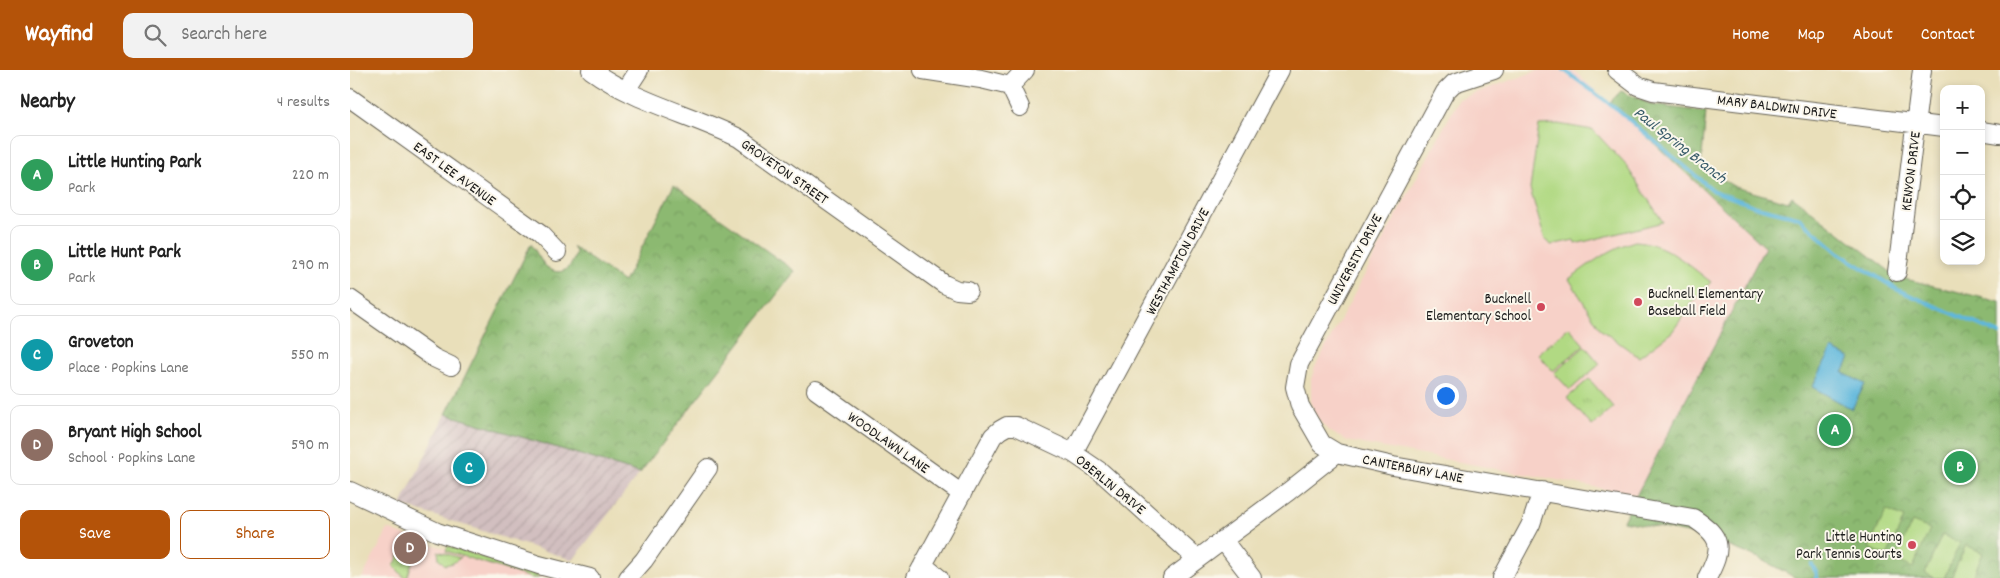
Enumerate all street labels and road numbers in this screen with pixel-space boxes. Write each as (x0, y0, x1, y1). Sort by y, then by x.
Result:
street label: MARY BALDWIN DRIVE (1716, 90, 1838, 126)
street label: KENYON DRIVE (1896, 130, 1928, 212)
street label: GROVETON STREET (736, 134, 832, 211)
street label: EAST LEE AVENUE (408, 137, 500, 212)
street label: WESTHAMPTON DRIVE (1141, 204, 1216, 320)
street label: UNIVERSITY DRIVE (1322, 210, 1389, 309)
street label: WOODLAWN LANE (842, 407, 934, 480)
street label: CANTERBURY LANE (1360, 449, 1465, 491)
street label: OBERLIN DRIVE (1070, 450, 1150, 521)

